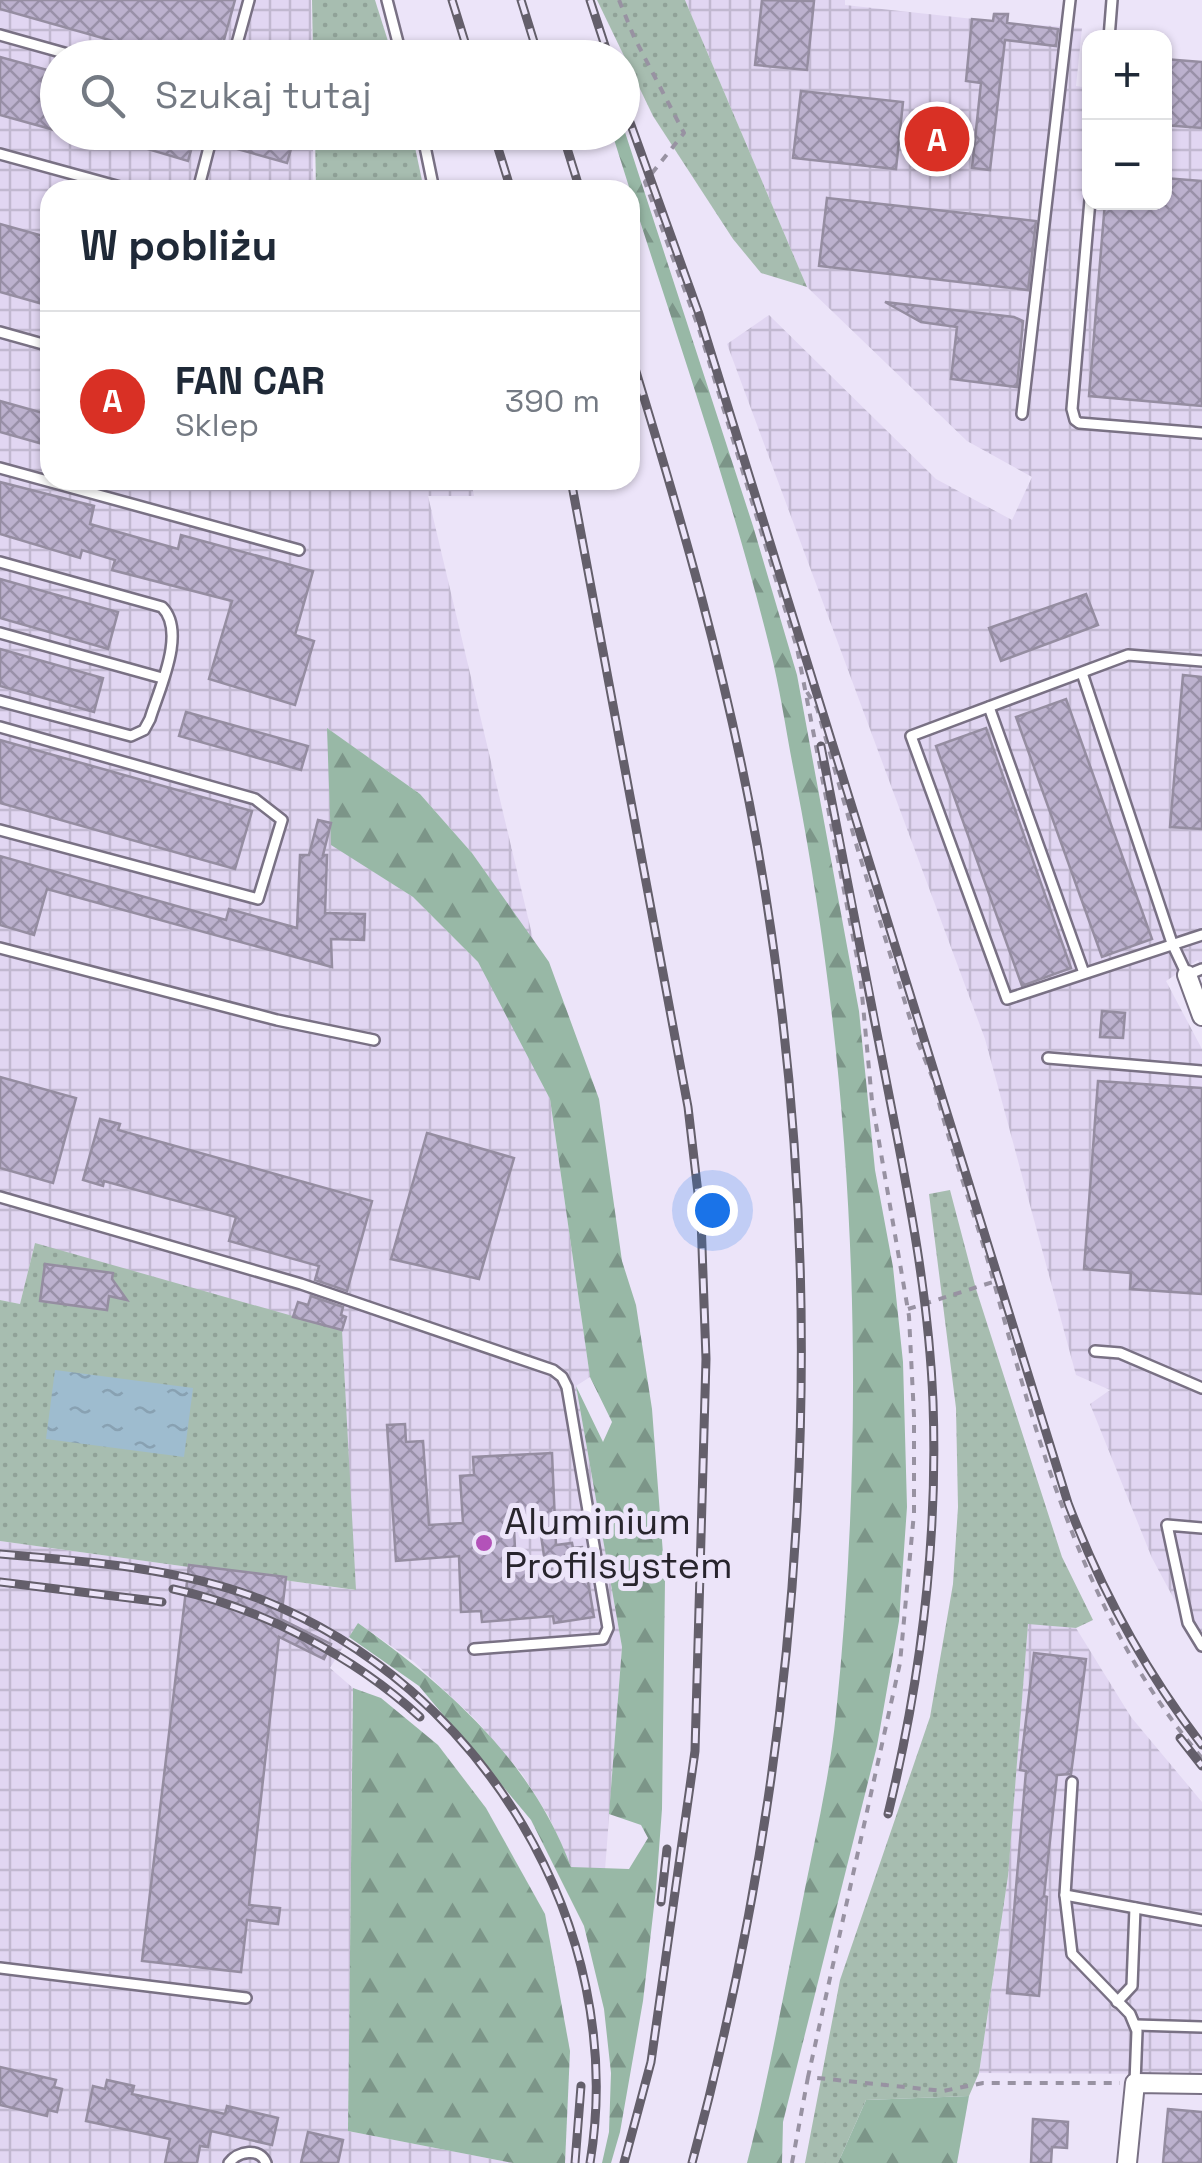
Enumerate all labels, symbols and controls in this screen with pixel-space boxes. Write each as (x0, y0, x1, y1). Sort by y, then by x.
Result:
map controls (1082, 30, 1172, 210)
button: + (1082, 30, 1172, 120)
search box (40, 40, 640, 150)
icon: search (75, 68, 130, 123)
text: Szukaj tutaj (155, 71, 372, 119)
pin: A (904, 102, 970, 176)
button: − (1082, 120, 1172, 210)
text: W pobliżu (80, 219, 277, 272)
text: FAN CAR (175, 357, 325, 405)
text: A (102, 381, 123, 421)
text: 390 m (505, 381, 600, 421)
text: Sklep (175, 405, 259, 445)
your location (687, 1185, 738, 1236)
place label: Aluminium Profilsystem (504, 1497, 733, 1589)
marker: Aluminium Profilsystem (473, 1532, 495, 1554)

